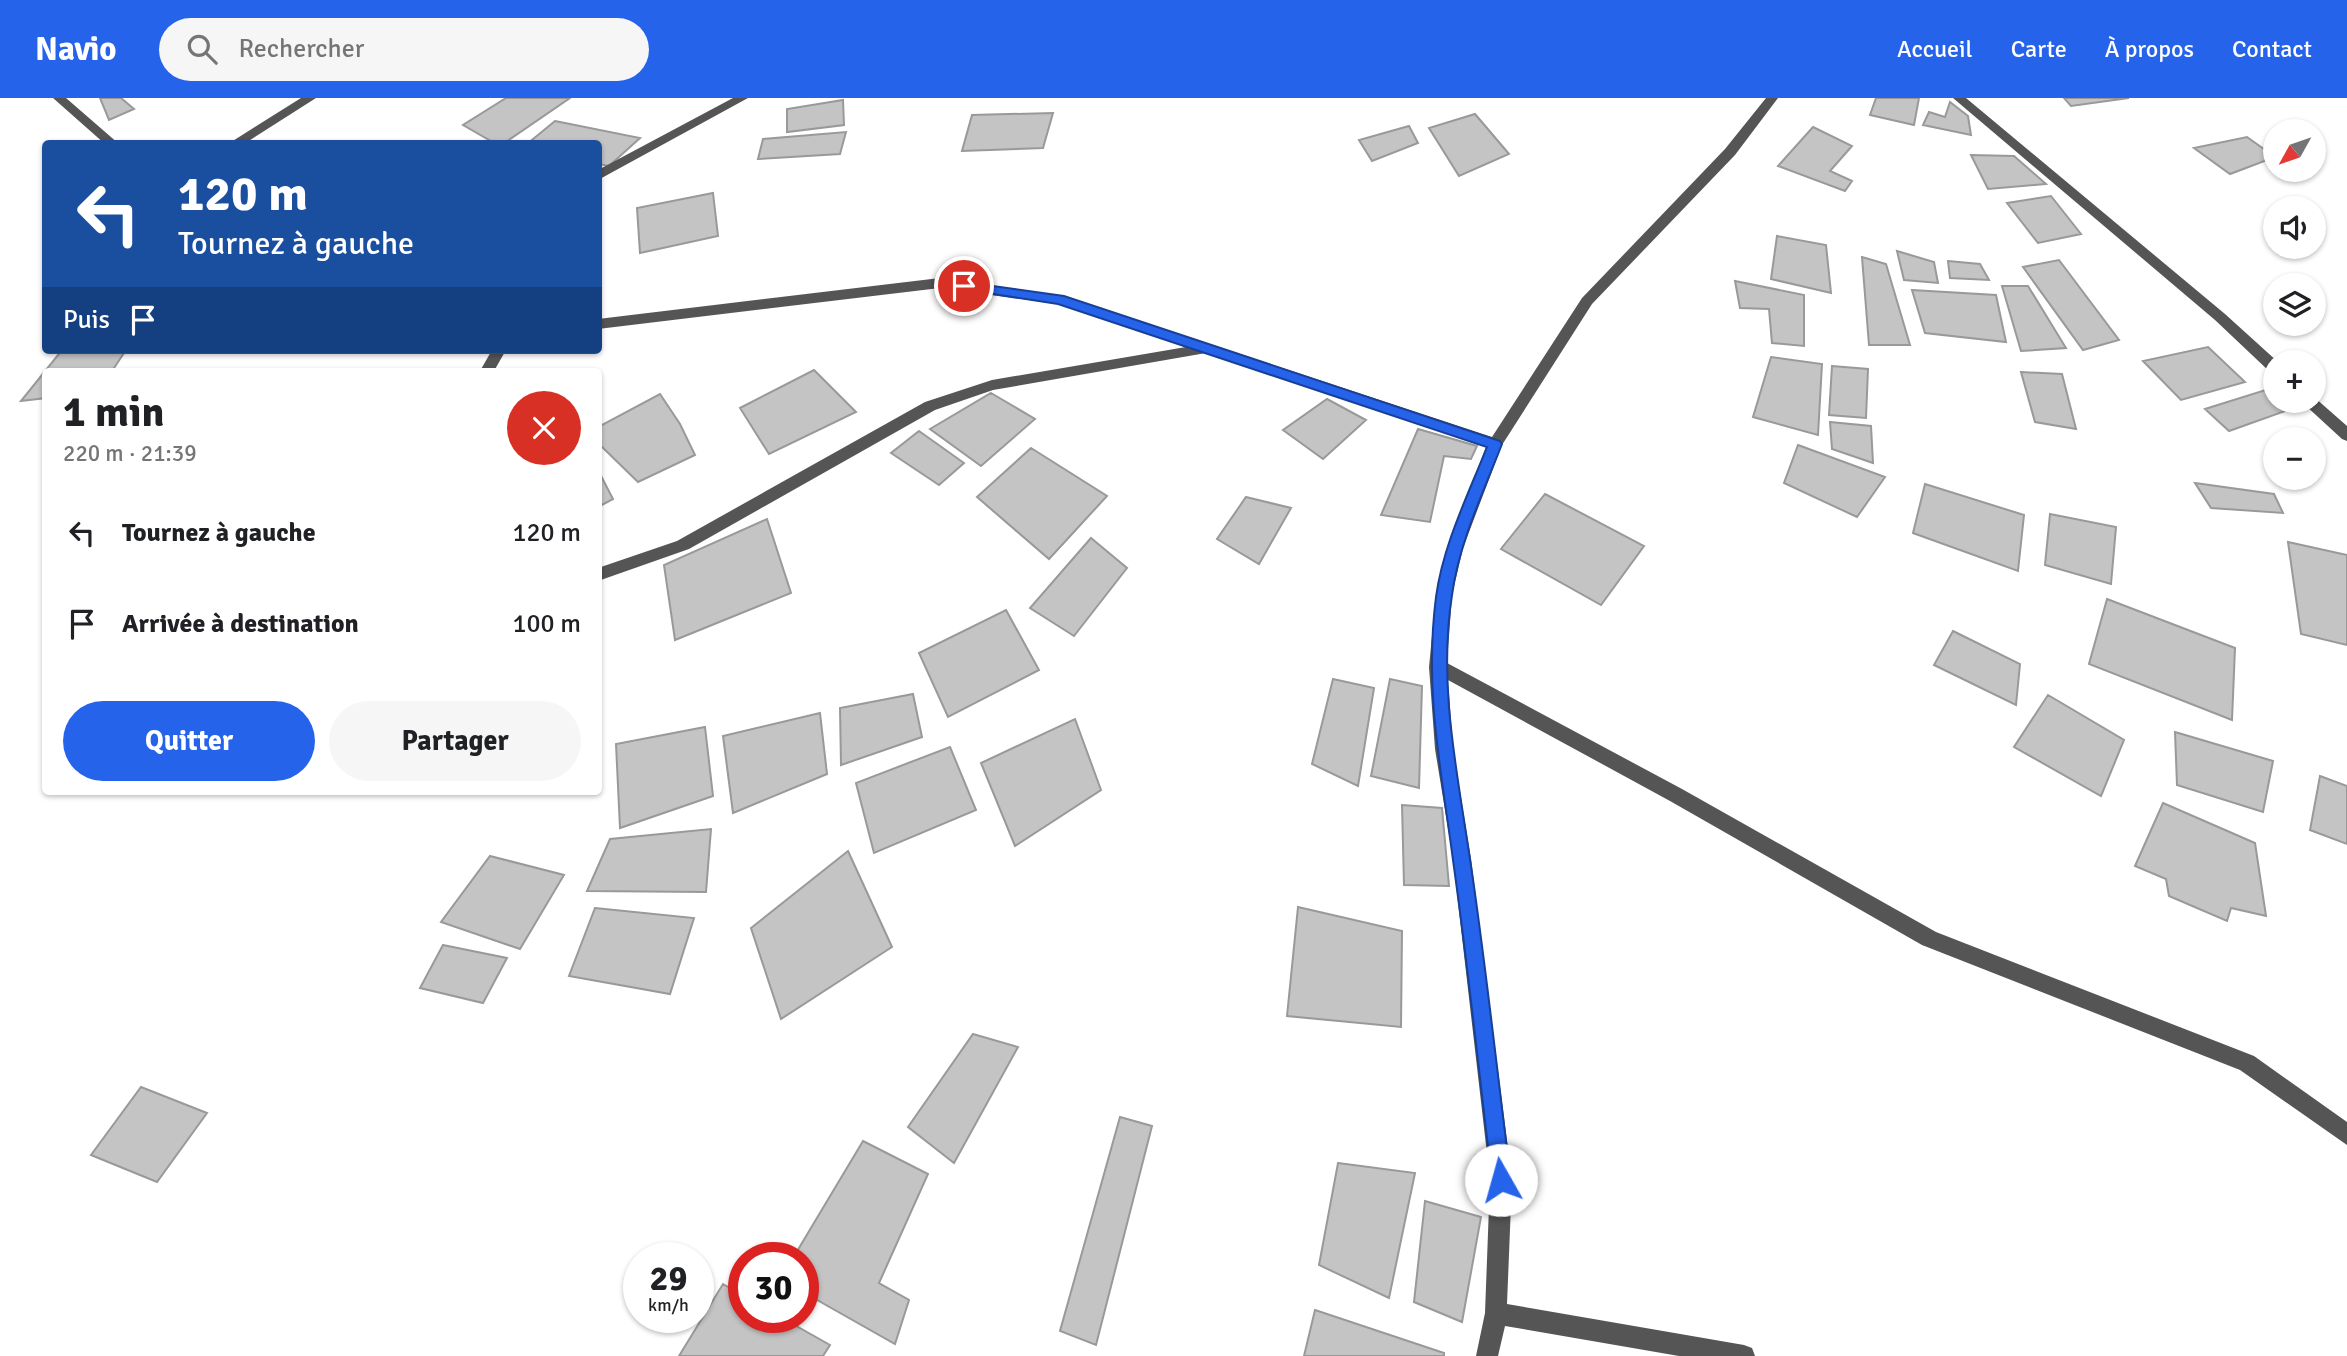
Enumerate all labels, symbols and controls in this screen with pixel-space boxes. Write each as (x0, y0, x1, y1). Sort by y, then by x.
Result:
search box (159, 18, 649, 81)
text: Navio (35, 29, 117, 70)
icon: search (183, 30, 221, 68)
text: Rechercher (239, 33, 364, 65)
text: Accueil (1897, 34, 1973, 64)
text: Carte (2011, 34, 2067, 64)
text: À propos (2105, 34, 2194, 64)
text: Contact (2232, 34, 2312, 64)
north arrow (2263, 119, 2326, 182)
map controls (2263, 119, 2326, 490)
text: 120 m (178, 164, 308, 224)
icon: left (63, 168, 154, 259)
button: sound (2263, 196, 2326, 259)
text: Tournez à gauche (178, 224, 414, 263)
pin (934, 256, 994, 316)
icon: arrive (945, 267, 983, 305)
button: layers (2263, 273, 2326, 336)
icon: arrive (124, 301, 162, 339)
text: Puis (63, 304, 110, 336)
button: + (2263, 350, 2326, 413)
text: 1 min (63, 387, 164, 438)
button: close (507, 391, 581, 465)
button: − (2263, 427, 2326, 490)
text: 220 m · 21:39 (63, 439, 197, 468)
icon: left (63, 514, 101, 552)
text: Tournez à gauche (122, 517, 316, 549)
text: 120 m (512, 517, 581, 549)
icon: arrive (63, 605, 101, 643)
text: Arrivée à destination (122, 608, 359, 640)
text: 100 m (512, 608, 581, 640)
button: Quitter (63, 701, 315, 781)
button: Partager (329, 701, 581, 781)
position arrow (1464, 1143, 1538, 1217)
speed limit sign: 30 (728, 1242, 819, 1333)
text: 29 (650, 1257, 687, 1300)
text: km/h (648, 1294, 689, 1316)

